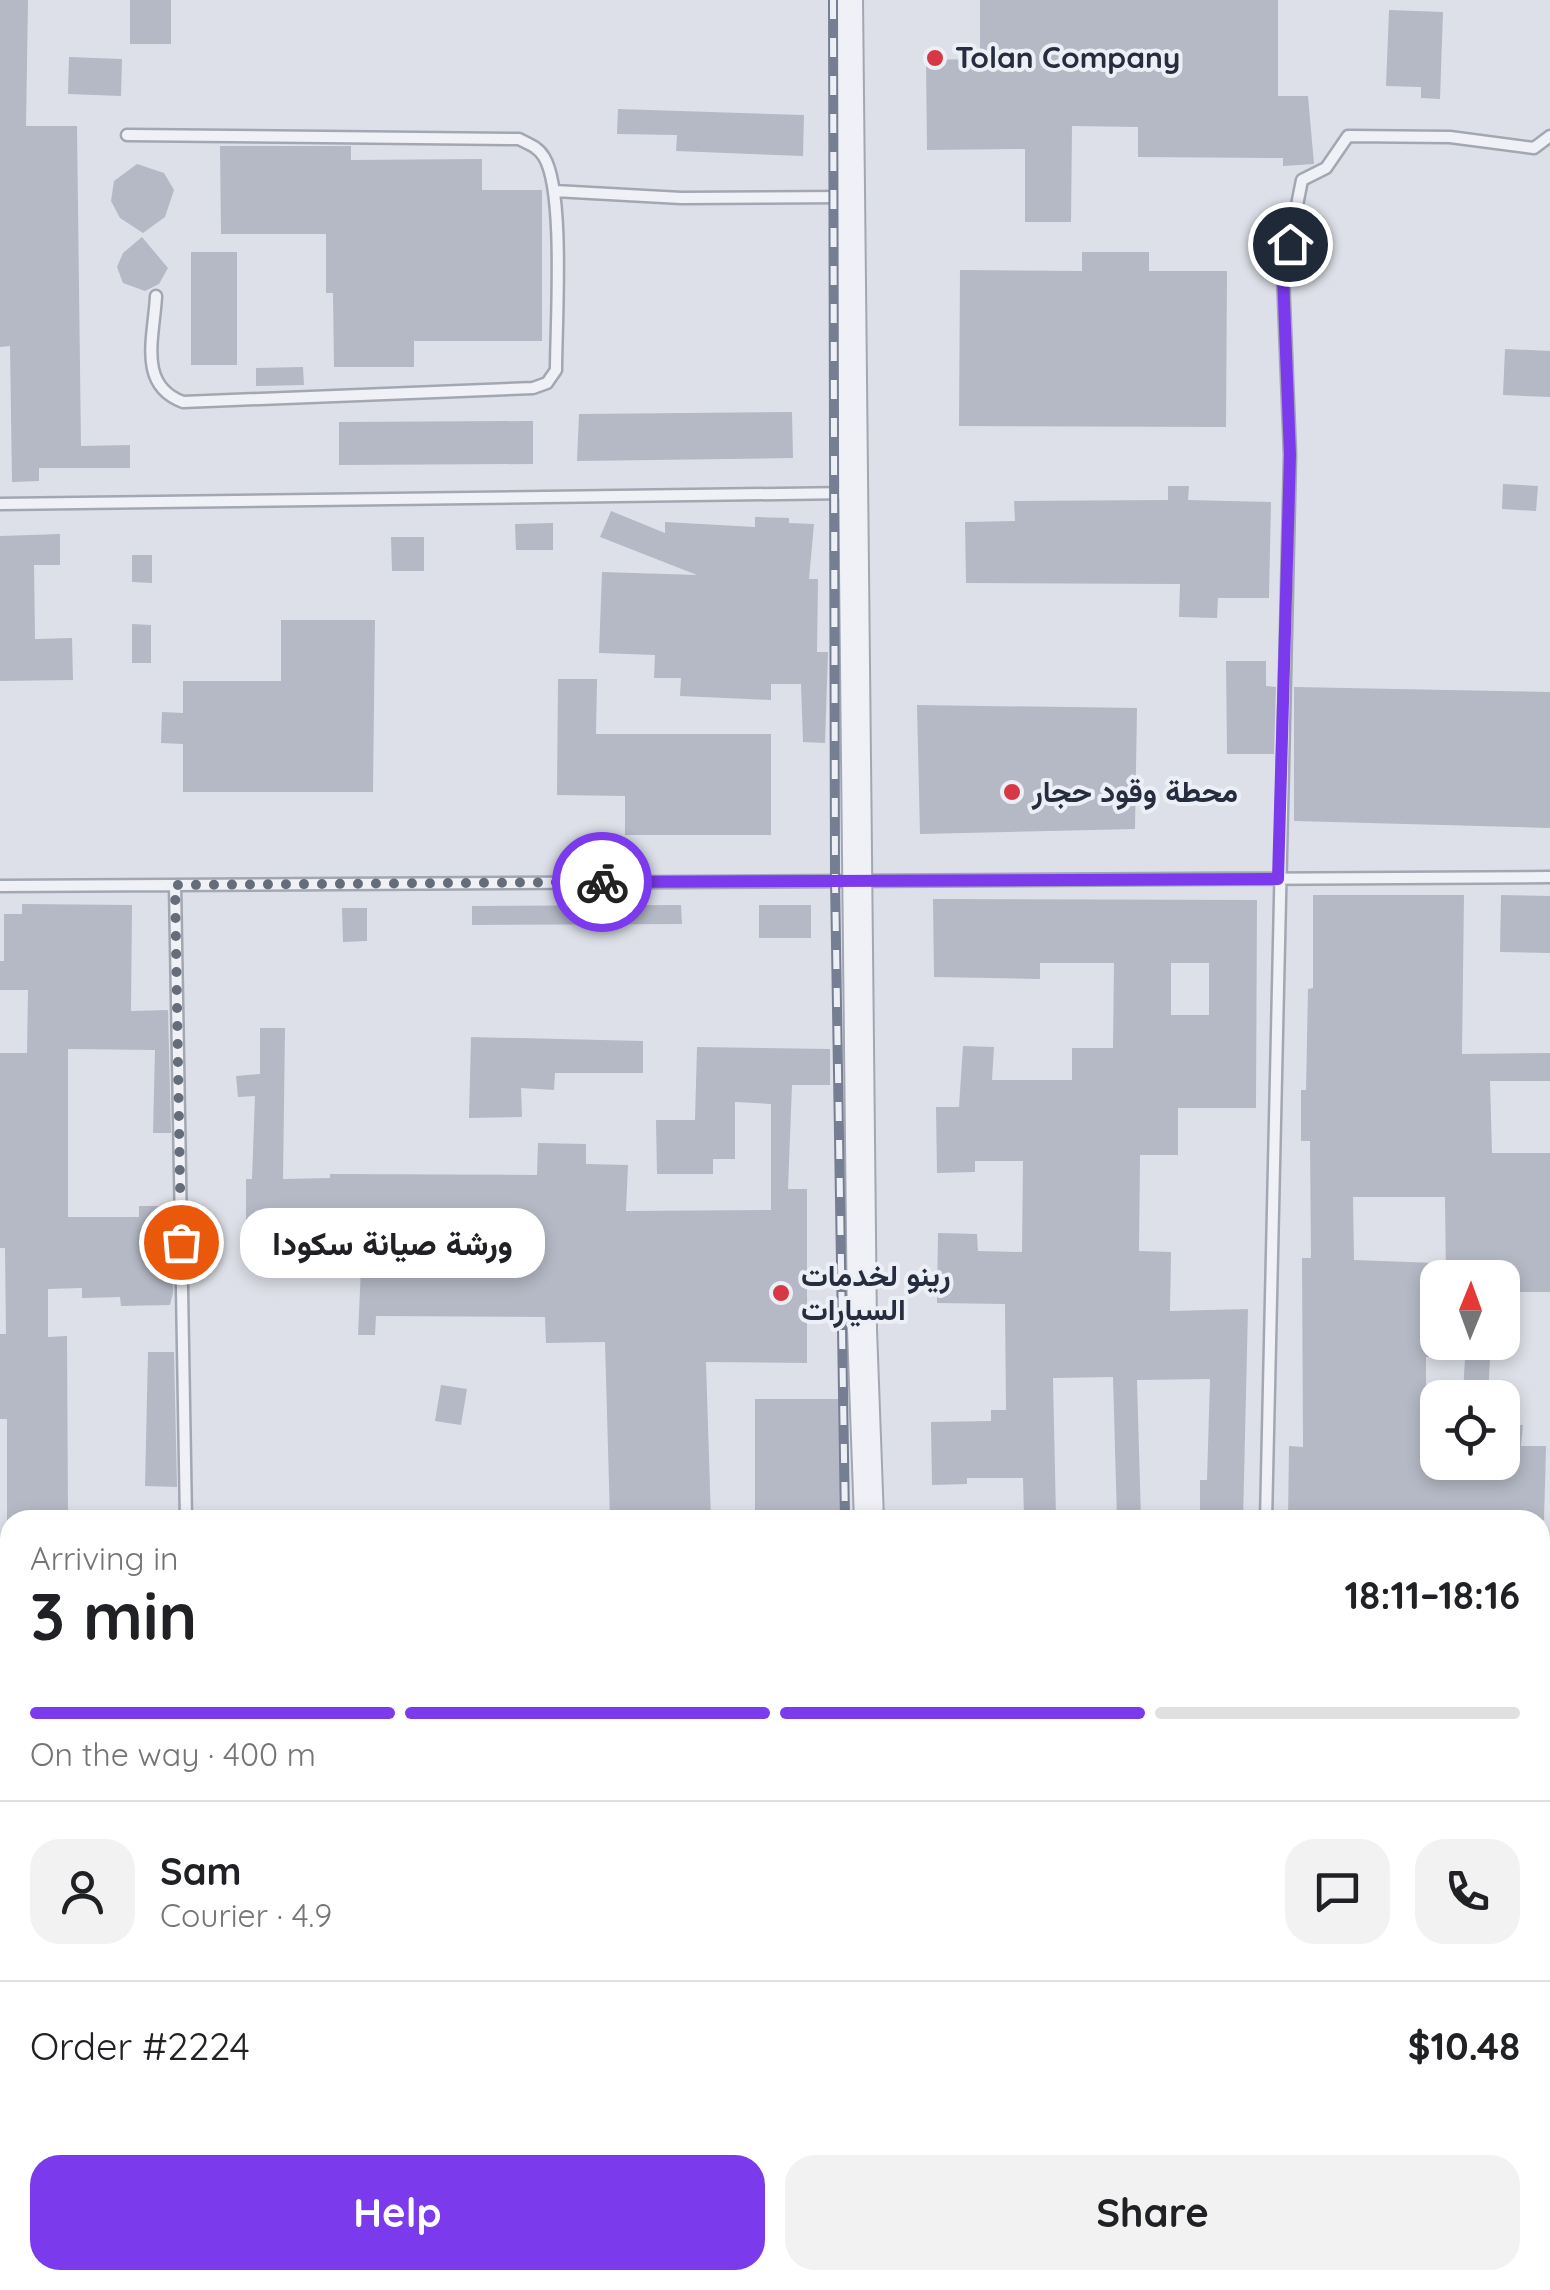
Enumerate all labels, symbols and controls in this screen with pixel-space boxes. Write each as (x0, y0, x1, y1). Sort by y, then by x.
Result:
place label: Tolan Company (955, 38, 1180, 76)
marker: Tolan Company (924, 47, 946, 69)
pin (1248, 202, 1333, 287)
icon: home (1263, 217, 1318, 272)
place label: محطة وقود حجار (1031, 772, 1238, 810)
marker: محطة وقود حجار (1001, 781, 1023, 803)
courier (552, 832, 652, 932)
icon: bike (575, 855, 630, 910)
pin (139, 1200, 224, 1285)
callout: ورشة صيانة سكودا (241, 1207, 546, 1277)
icon: bag (154, 1215, 209, 1270)
text: ورشة صيانة سكودا (272, 1223, 513, 1263)
place label: رينو لخدمات السيارات (801, 1256, 951, 1328)
north arrow (1420, 1260, 1520, 1360)
map controls (1420, 1260, 1520, 1480)
marker: رينو لخدمات السيارات (770, 1282, 792, 1304)
button: locate (1420, 1380, 1520, 1480)
text: Arriving in (30, 1538, 179, 1578)
text: 18:11–18:16 (1345, 1571, 1520, 1619)
text: 3 min (30, 1575, 197, 1656)
text: On the way · 400 m (30, 1734, 316, 1774)
button: person (30, 1839, 135, 1944)
button: chat (1285, 1839, 1390, 1944)
button: phone (1415, 1839, 1520, 1944)
text: Sam (160, 1847, 242, 1895)
text: Courier · 4.9 (160, 1895, 332, 1935)
text: Order #2224 (30, 2022, 250, 2070)
text: $10.48 (1408, 2022, 1520, 2070)
button: Help (30, 2155, 765, 2270)
button: Share (785, 2155, 1520, 2270)

